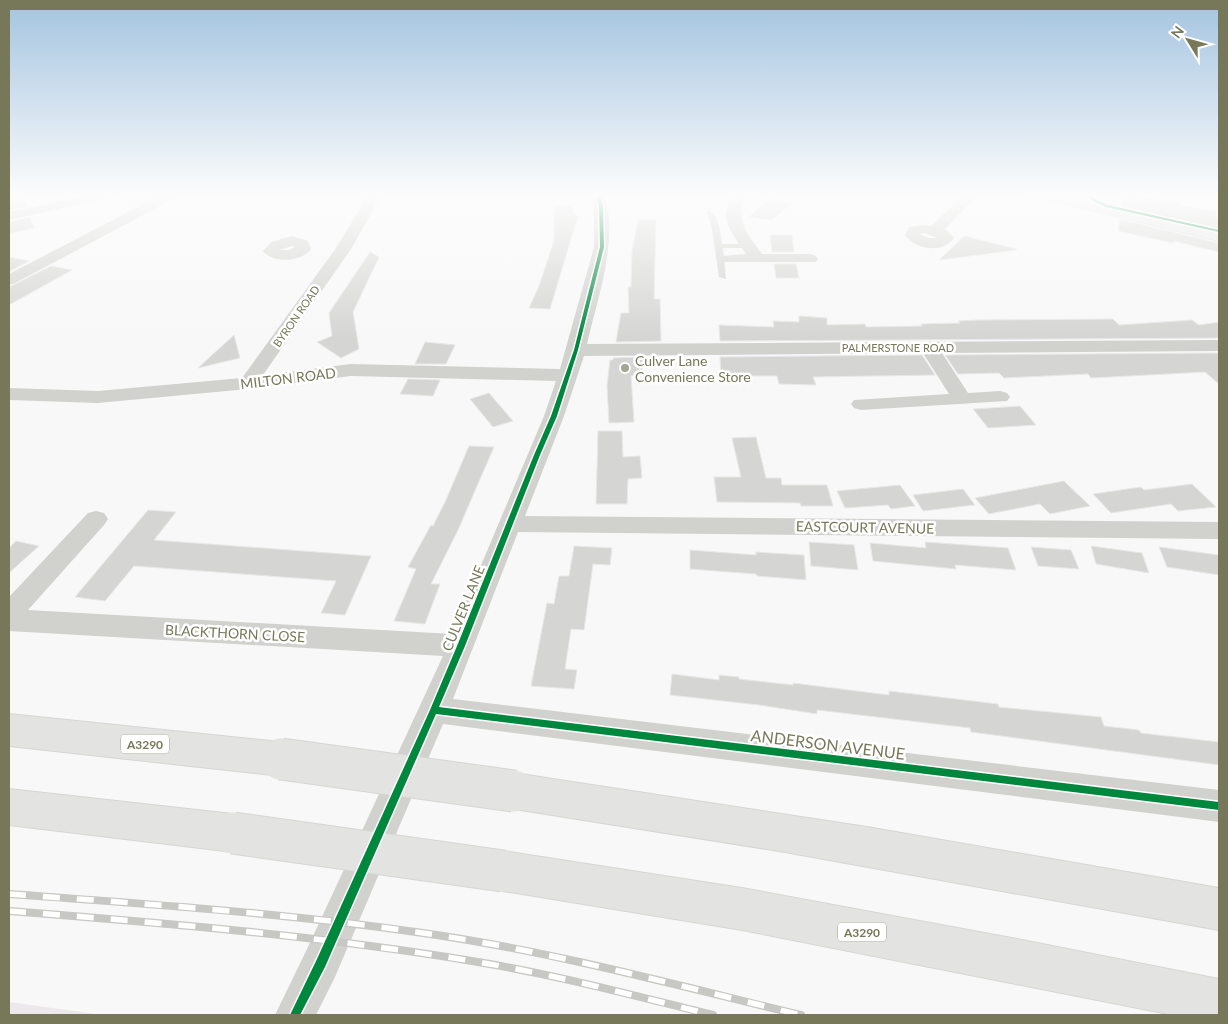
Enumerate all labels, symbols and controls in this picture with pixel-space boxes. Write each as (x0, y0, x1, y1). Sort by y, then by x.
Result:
north arrow (1163, 15, 1213, 65)
text: N (1167, 22, 1187, 41)
street label: BYRON ROAD (270, 283, 322, 349)
street label: PALMERSTONE ROAD (842, 341, 954, 354)
place label: Culver Lane Convenience Store (635, 352, 751, 385)
marker: Culver Lane Convenience Store (619, 362, 631, 374)
street label: MILTON ROAD (239, 364, 337, 392)
street label: EASTCOURT AVENUE (796, 517, 934, 537)
street label: CULVER LANE (438, 563, 488, 653)
street label: BLACKTHORN CLOSE (165, 621, 305, 645)
street label: ANDERSON AVENUE (750, 725, 906, 763)
road number: A3290 (121, 734, 169, 754)
road number: A3290 (838, 922, 886, 942)

